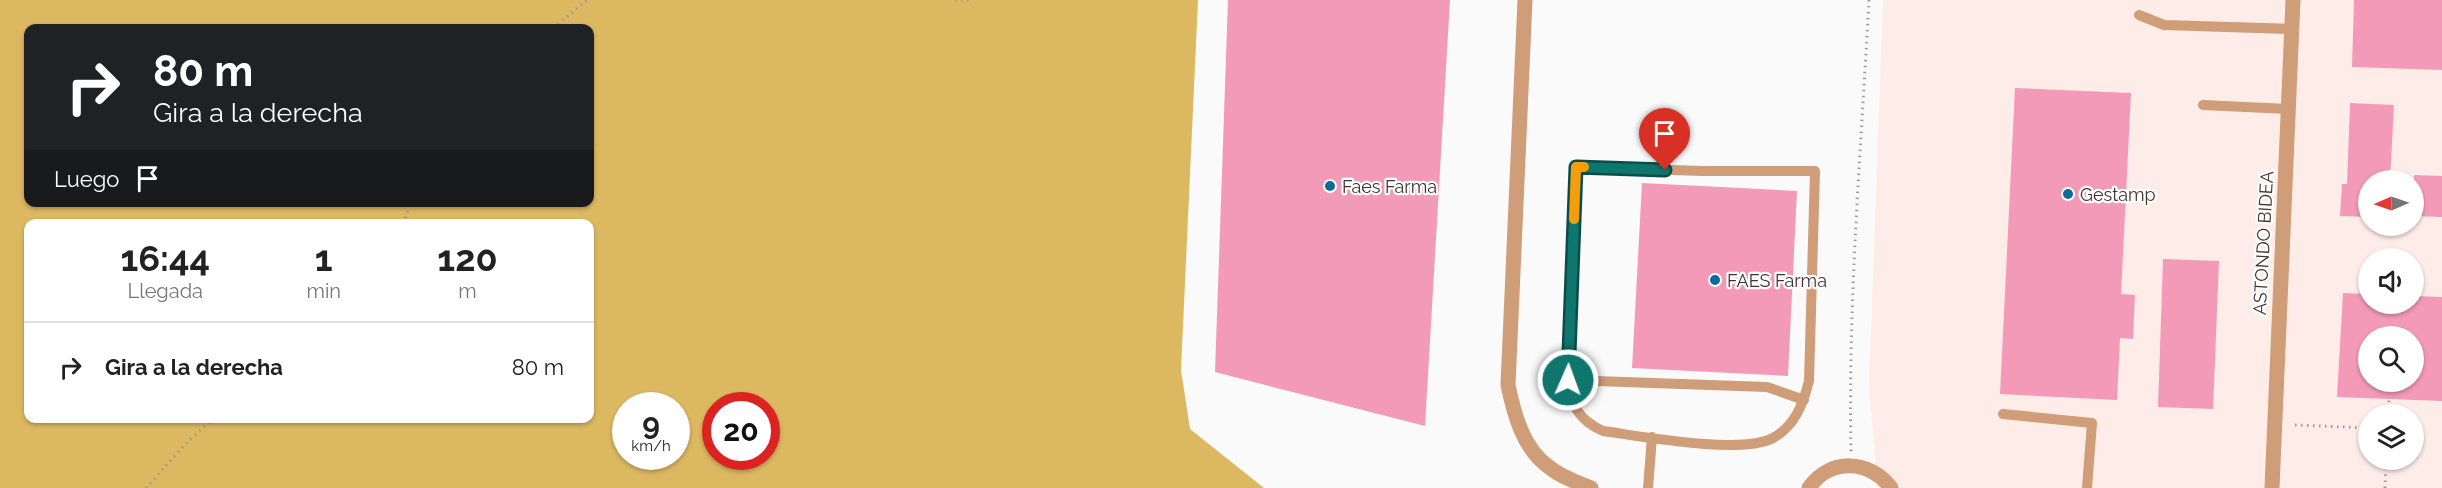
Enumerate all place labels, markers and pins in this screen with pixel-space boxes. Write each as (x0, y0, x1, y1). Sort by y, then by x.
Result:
pin (1639, 108, 1690, 170)
place label: Faes Farma (1342, 176, 1437, 197)
marker: Faes Farma (1323, 179, 1337, 193)
place label: Gestamp (2080, 184, 2156, 205)
marker: Gestamp (2061, 187, 2075, 201)
place label: FAES Farma (1727, 270, 1827, 291)
marker: FAES Farma (1708, 273, 1722, 287)

